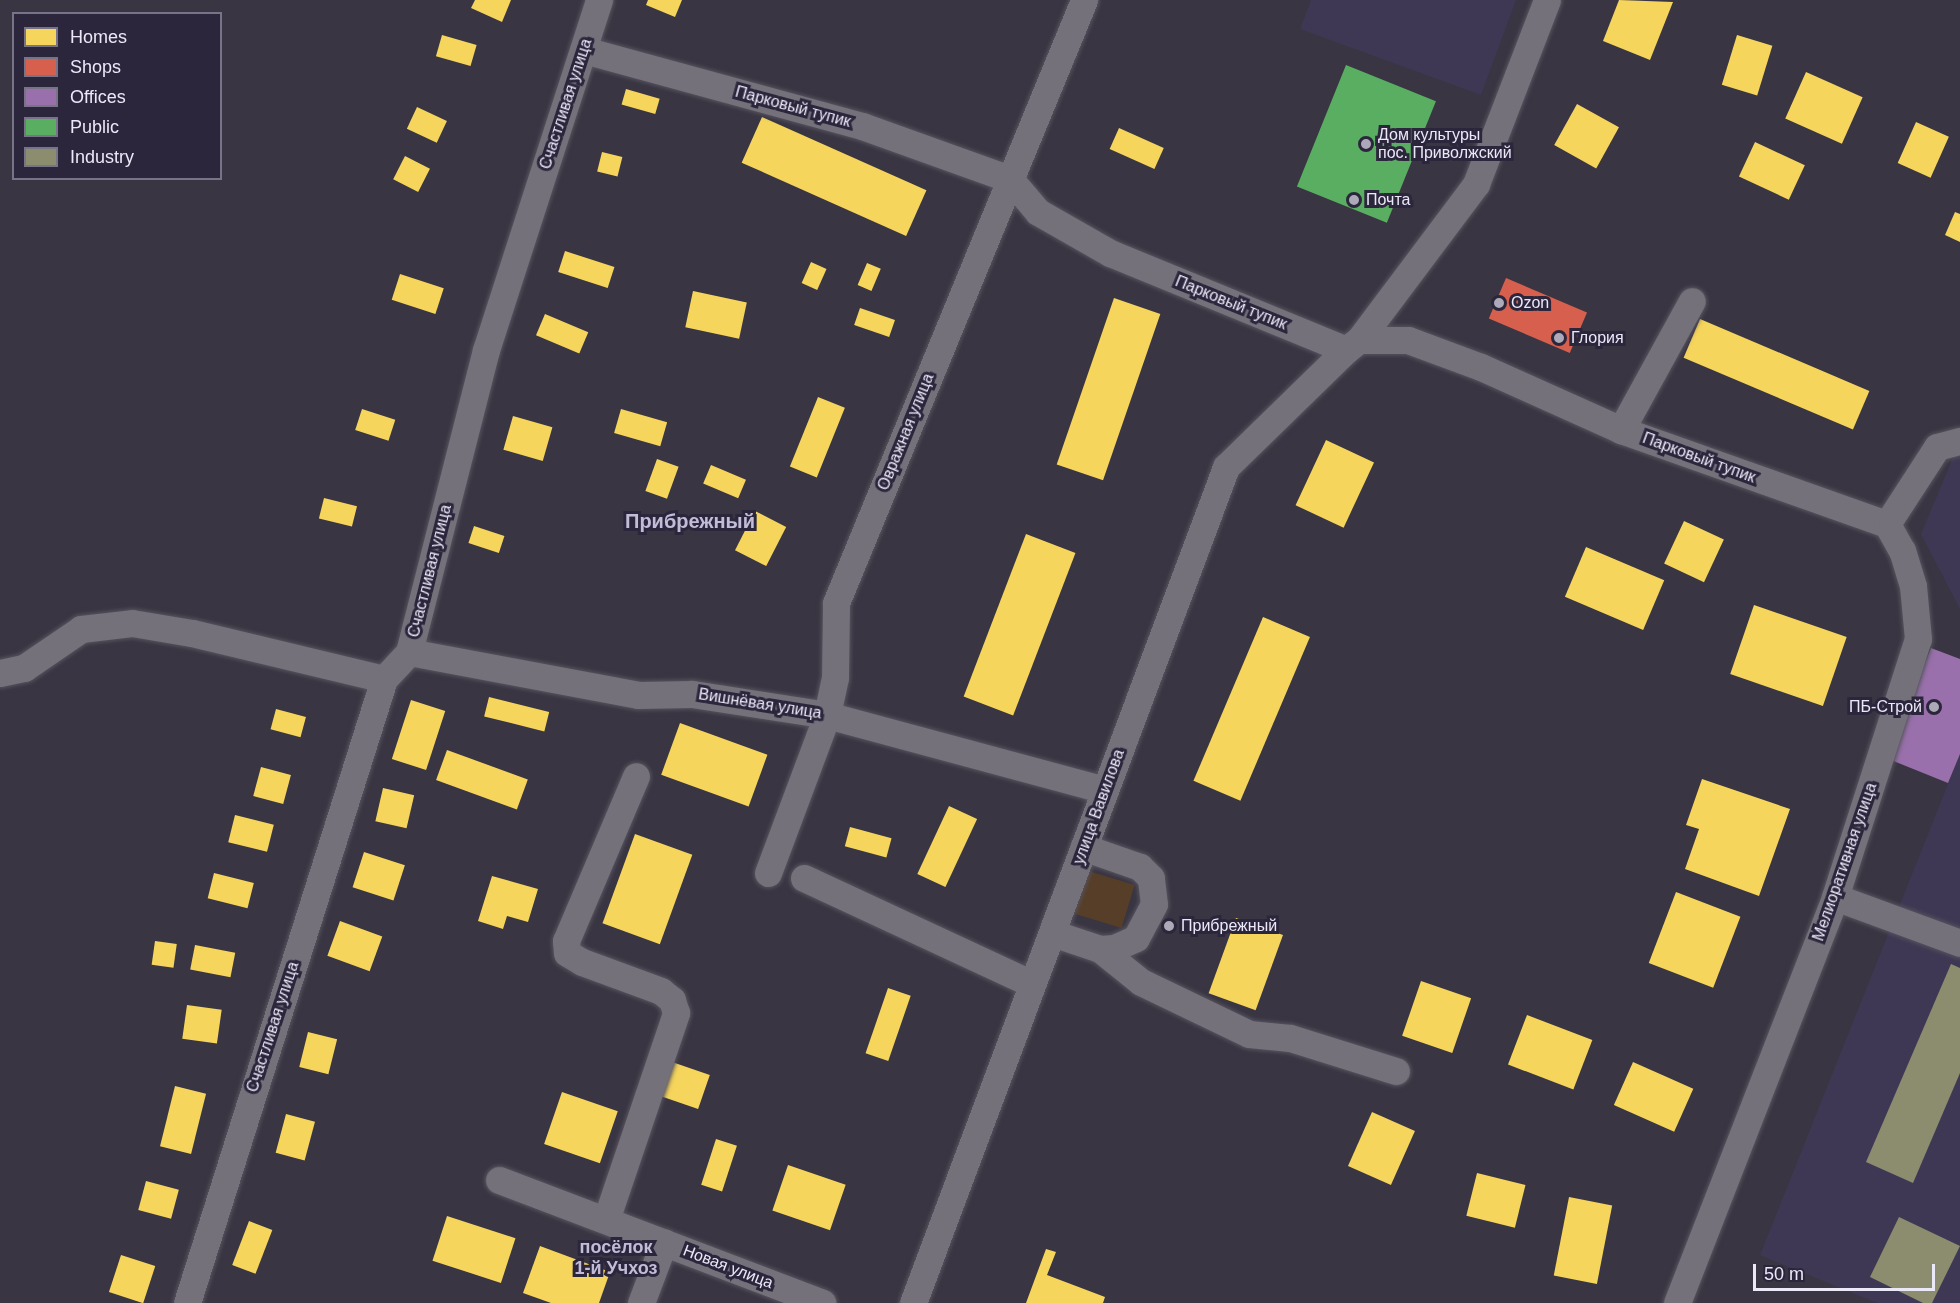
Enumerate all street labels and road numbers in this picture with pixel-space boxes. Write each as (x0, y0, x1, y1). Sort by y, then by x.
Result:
street label: Счастливая улица (536, 36, 596, 172)
street label: Парковый тупик (733, 82, 853, 132)
street label: Парковый тупик (1172, 272, 1290, 334)
street label: Овражная улица (874, 371, 938, 493)
street label: Парковый тупик (1640, 429, 1758, 487)
street label: Счастливая улица (404, 503, 456, 639)
street label: Вишнёвая улица (697, 685, 823, 723)
street label: улица Вавилова (1069, 747, 1129, 867)
street label: Мелиоративная улица (1809, 780, 1881, 944)
street label: Счастливая улица (243, 959, 303, 1095)
street label: Новая улица (680, 1241, 776, 1293)

